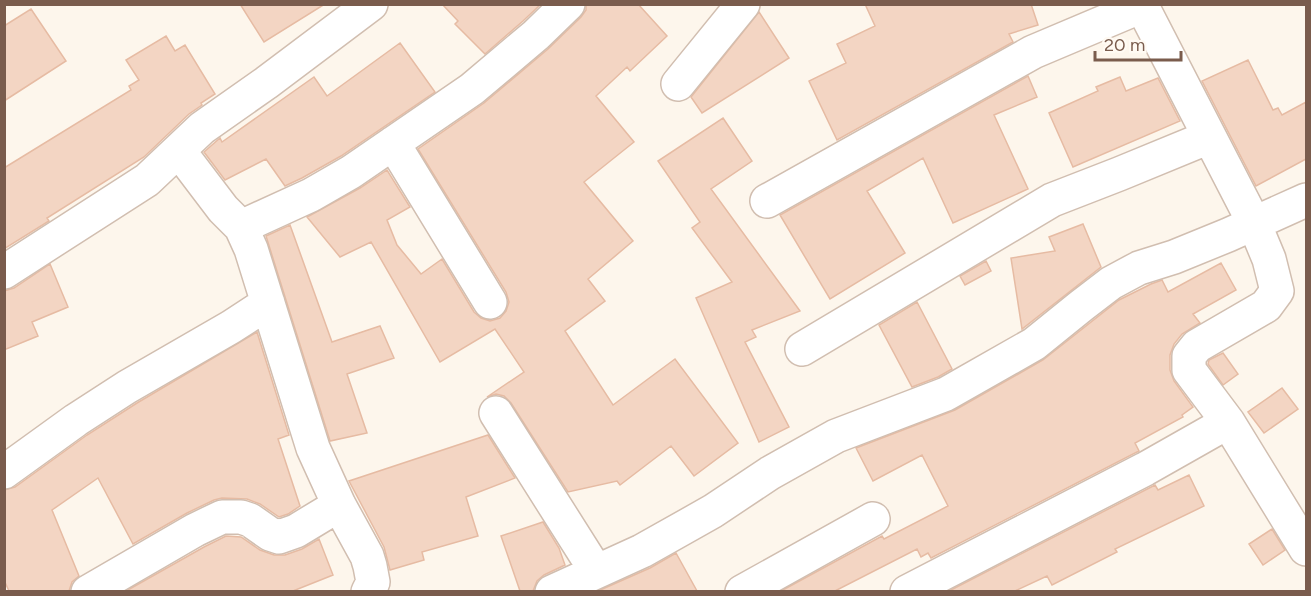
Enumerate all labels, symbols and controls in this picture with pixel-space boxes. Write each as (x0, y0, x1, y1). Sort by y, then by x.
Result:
scale bar (1095, 24, 1180, 62)
text: 20 m (1104, 34, 1145, 56)

